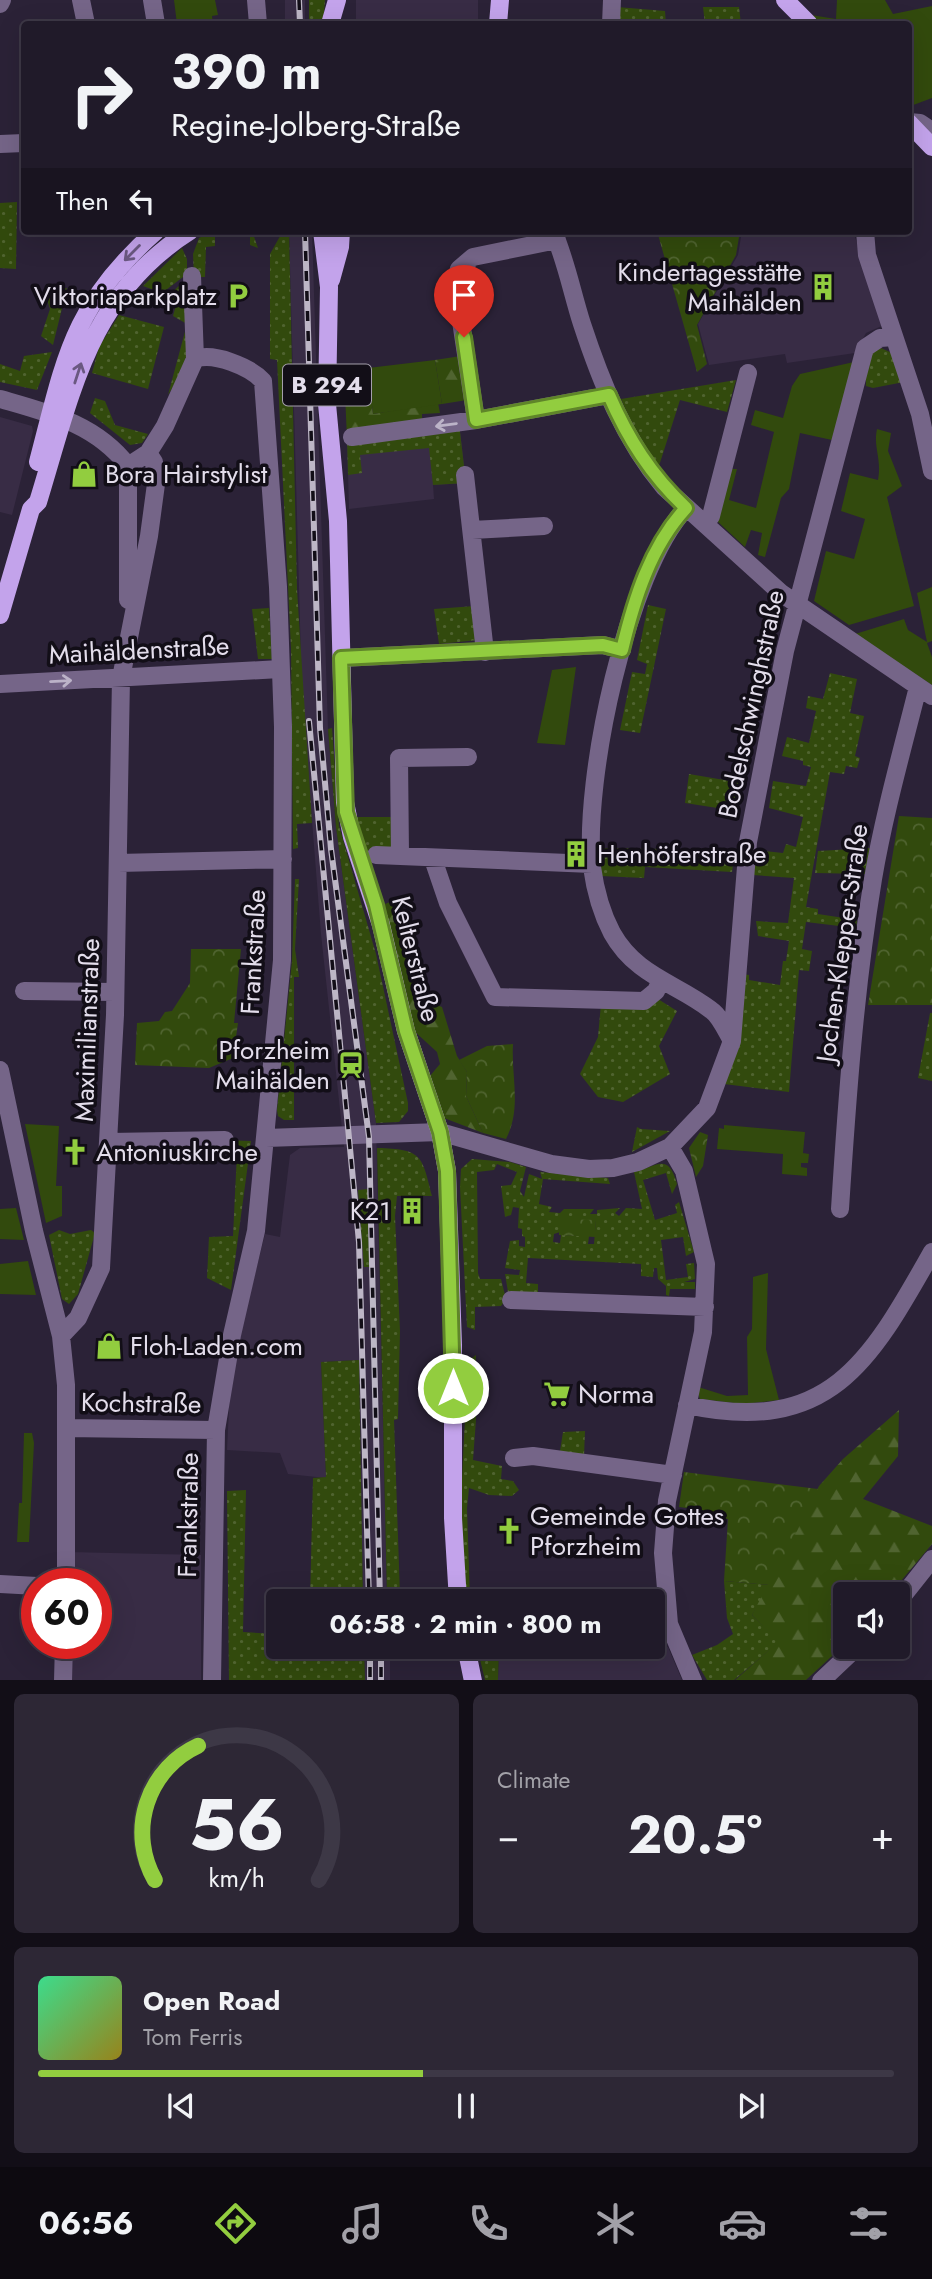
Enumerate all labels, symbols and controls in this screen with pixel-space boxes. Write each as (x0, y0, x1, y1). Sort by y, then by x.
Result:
text: 390 m (171, 37, 322, 107)
icon: right (56, 49, 147, 140)
text: Regine-Jolberg-Straße (171, 102, 461, 148)
text: Then (56, 182, 109, 220)
icon: left (123, 182, 161, 220)
one-way arrow (123, 245, 140, 262)
place label: Kindertagesstätte Maihälden (617, 253, 802, 321)
pin (434, 265, 494, 337)
building icon: Kindertagesstätte Maihälden (808, 272, 838, 302)
icon: arrive (445, 276, 483, 314)
place label: Viktoriaparkplatz (34, 277, 217, 315)
parking icon: Viktoriaparkplatz (223, 281, 253, 311)
one-way arrow (73, 362, 85, 384)
road number: B 294 (283, 364, 371, 406)
one-way arrow (435, 418, 457, 431)
place label: Bora Hairstylist (105, 455, 268, 493)
shop icon: Bora Hairstylist (69, 459, 99, 489)
street label: Bodelschwinghstraße (708, 587, 794, 821)
street label: Maihäldenstraße (48, 626, 230, 674)
one-way arrow (49, 674, 72, 687)
street label: Jochen-Klepper-Straße (806, 821, 878, 1068)
place label: Henhöferstraße (597, 835, 766, 873)
building icon: Henhöferstraße (561, 839, 591, 869)
street label: Frankstraße (231, 888, 275, 1016)
street label: Kelterstraße (382, 892, 450, 1026)
street label: Maximilianstraße (65, 938, 109, 1122)
place label: Pforzheim Maihälden (216, 1031, 330, 1099)
station icon: Pforzheim Maihälden (336, 1050, 366, 1080)
place label: Antoniuskirche (96, 1133, 258, 1171)
church icon: Antoniuskirche (60, 1137, 90, 1167)
place label: K21 (350, 1192, 391, 1230)
building icon: K21 (397, 1196, 427, 1226)
place label: Floh-Laden.com (130, 1327, 303, 1365)
shop icon: Floh-Laden.com (94, 1331, 124, 1361)
position arrow (416, 1351, 490, 1425)
place label: Norma (578, 1375, 654, 1413)
supermarket icon: Norma (542, 1379, 572, 1409)
street label: Kochstraße (80, 1383, 202, 1423)
street label: Frankstraße (168, 1452, 208, 1578)
place label: Gemeinde Gottes Pforzheim (530, 1497, 724, 1565)
church icon: Gemeinde Gottes Pforzheim (494, 1516, 524, 1546)
speed limit sign: 60 (21, 1568, 112, 1659)
map controls (833, 1582, 910, 1659)
button: sound (833, 1582, 910, 1659)
text: 06:58 · 2 min · 800 m (329, 1605, 602, 1643)
text: Climate (497, 1763, 570, 1797)
text: 56 (189, 1772, 284, 1877)
text: 20.5° (628, 1797, 762, 1873)
text: − (497, 1808, 519, 1863)
text: + (871, 1808, 894, 1863)
text: km/h (208, 1859, 265, 1895)
text: Open Road (143, 1982, 280, 2020)
text: Tom Ferris (143, 2020, 242, 2054)
icon: previous (162, 2087, 200, 2125)
icon: pause (447, 2087, 485, 2125)
icon: next (732, 2087, 770, 2125)
icon: directions (211, 2199, 260, 2248)
icon: music (338, 2199, 387, 2248)
icon: phone (464, 2199, 513, 2248)
icon: climate (591, 2199, 640, 2248)
icon: car (718, 2199, 767, 2248)
icon: filters (844, 2199, 893, 2248)
text: 06:56 (39, 2200, 134, 2246)

